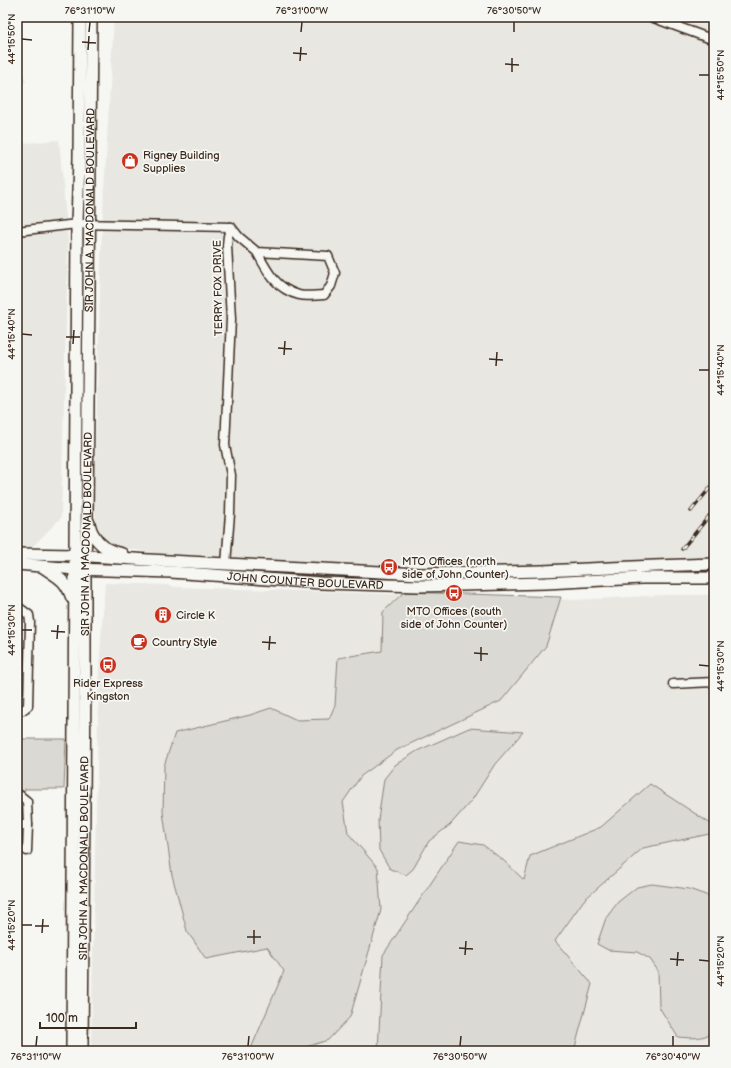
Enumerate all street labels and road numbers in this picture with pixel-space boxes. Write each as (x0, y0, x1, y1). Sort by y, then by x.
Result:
street label: SIR JOHN A. MACDONALD BOULEVARD (82, 108, 97, 312)
street label: TERRY FOX DRIVE (211, 240, 225, 336)
street label: SIR JOHN A. MACDONALD BOULEVARD (79, 432, 94, 636)
street label: JOHN COUNTER BOULEVARD (227, 570, 384, 591)
street label: SIR JOHN A. MACDONALD BOULEVARD (76, 756, 91, 960)

